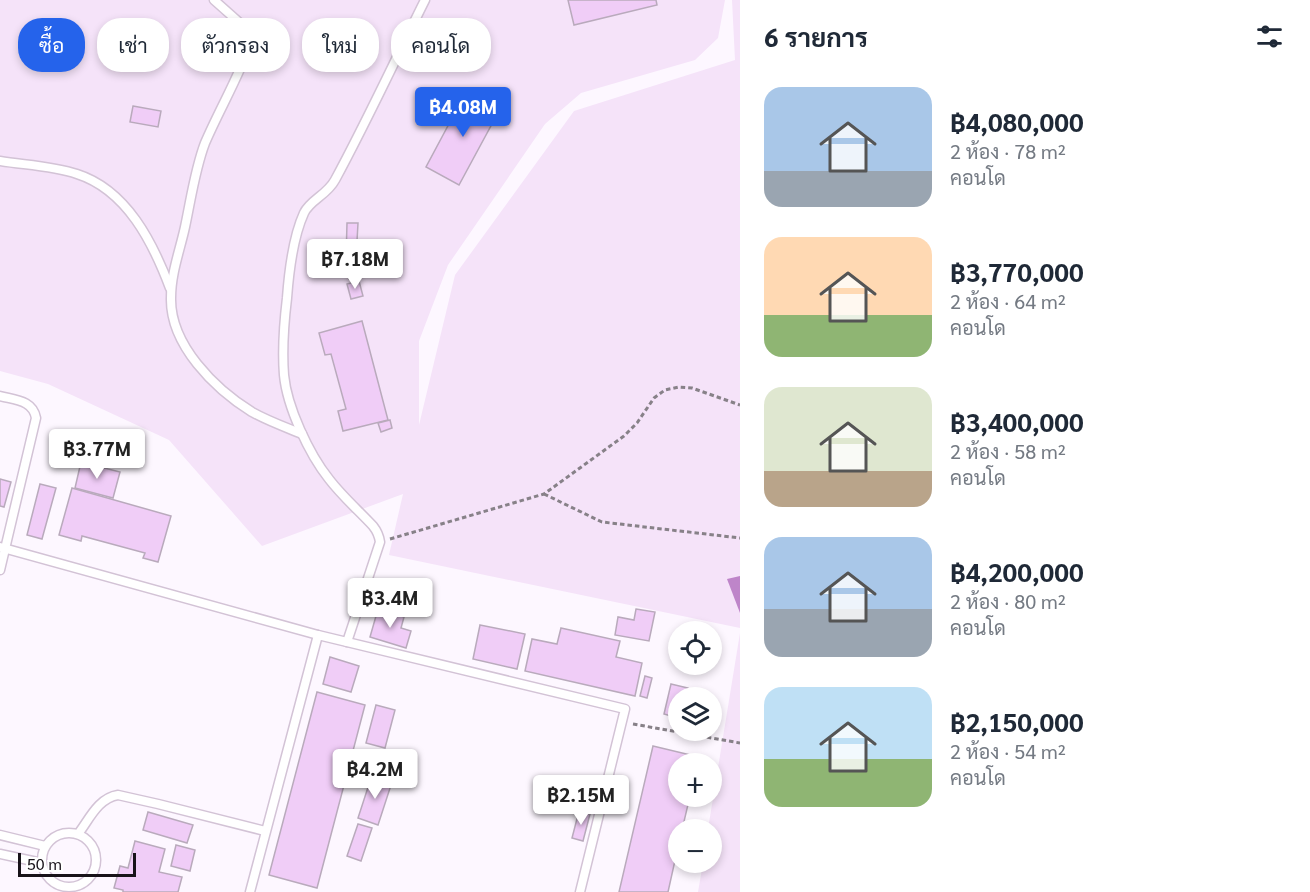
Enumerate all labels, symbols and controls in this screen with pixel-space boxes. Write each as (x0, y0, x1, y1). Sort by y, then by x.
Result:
chip: ซื้อ (18, 18, 85, 72)
chip: เช่า (97, 18, 169, 72)
chip: ตัวกรอง (181, 18, 290, 72)
chip: ใหม่ (302, 18, 379, 72)
chip: คอนโด (391, 18, 491, 72)
text: 6 รายการ (764, 19, 868, 53)
icon: filters (1253, 20, 1286, 53)
pin: ฿4.08M (414, 87, 512, 138)
text: ฿4.08M (429, 93, 497, 119)
text: ฿4,080,000 (950, 104, 1084, 138)
icon: home (812, 111, 884, 183)
text: 2 ห้อง · 78 m² (950, 138, 1066, 164)
text: คอนโด (950, 164, 1006, 190)
pin: ฿7.18M (306, 239, 404, 290)
text: ฿7.18M (321, 245, 389, 271)
text: ฿3,770,000 (950, 254, 1084, 288)
icon: home (812, 261, 884, 333)
text: 2 ห้อง · 64 m² (950, 288, 1066, 314)
text: คอนโด (950, 314, 1006, 340)
text: ฿3,400,000 (950, 404, 1084, 438)
icon: home (812, 411, 884, 483)
pin: ฿3.77M (48, 429, 146, 480)
text: ฿3.77M (63, 435, 131, 461)
text: 2 ห้อง · 58 m² (950, 438, 1066, 464)
text: คอนโด (950, 464, 1006, 490)
text: ฿4,200,000 (950, 554, 1084, 588)
icon: home (812, 561, 884, 633)
pin: ฿3.4M (348, 578, 432, 629)
text: ฿3.4M (362, 584, 418, 610)
text: 2 ห้อง · 80 m² (950, 588, 1066, 614)
text: คอนโด (950, 614, 1006, 640)
map controls (668, 621, 722, 873)
button: locate (668, 621, 722, 675)
button: layers (668, 687, 722, 741)
text: ฿2,150,000 (950, 704, 1084, 738)
icon: home (812, 711, 884, 783)
text: 2 ห้อง · 54 m² (950, 738, 1066, 764)
pin: ฿4.2M (333, 749, 417, 800)
button: + (668, 753, 722, 807)
text: ฿4.2M (347, 755, 403, 781)
text: คอนโด (950, 764, 1006, 790)
pin: ฿2.15M (532, 775, 630, 826)
text: ฿2.15M (547, 781, 615, 807)
button: − (668, 819, 722, 873)
scale bar (18, 850, 136, 878)
text: 50 m (27, 853, 62, 874)

